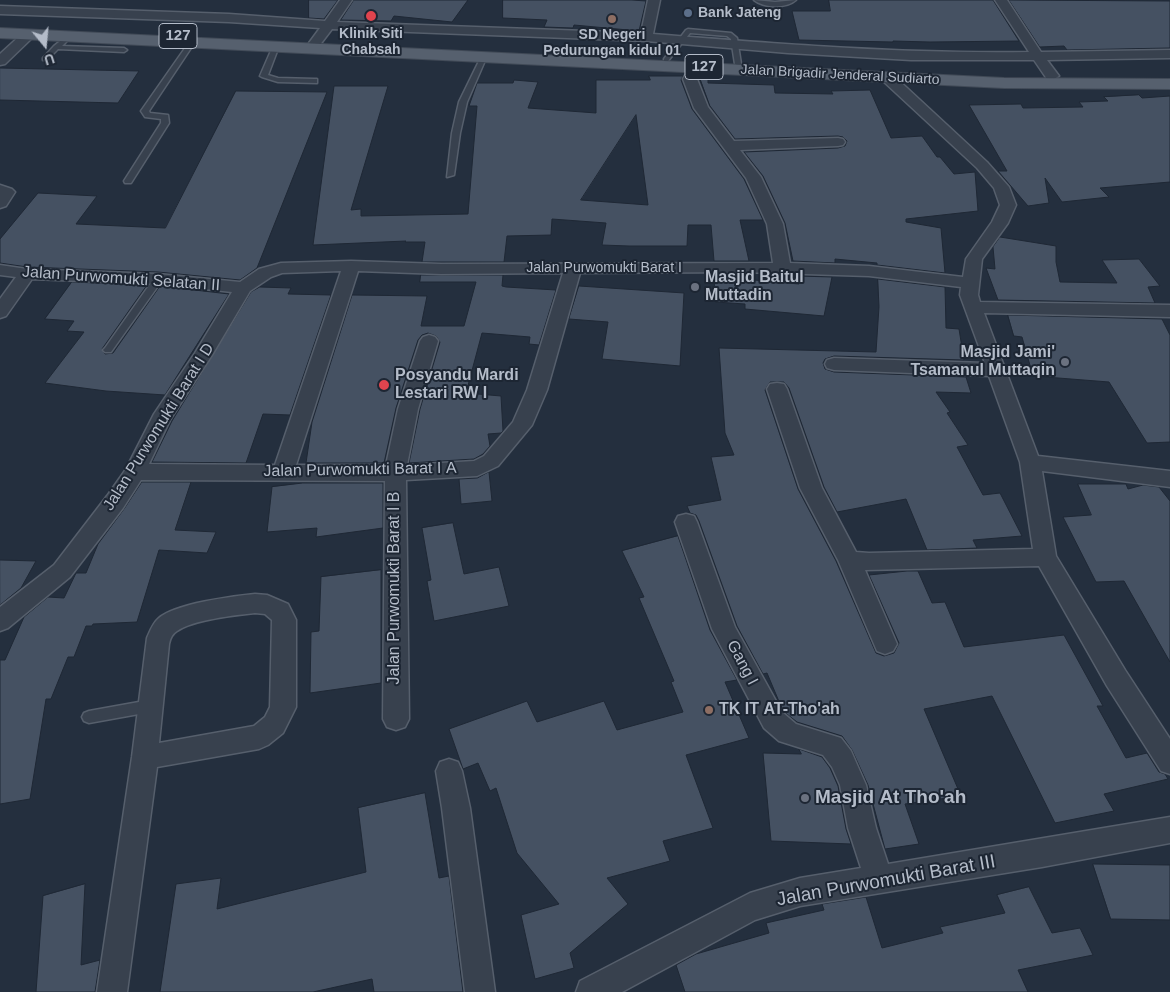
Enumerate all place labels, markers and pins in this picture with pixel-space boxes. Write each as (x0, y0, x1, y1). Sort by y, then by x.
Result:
place label: Bank Jateng (698, 5, 781, 21)
marker: Bank Jateng (682, 7, 694, 19)
marker: Klinik Siti Chabsah (364, 9, 378, 23)
marker: SD Negeri Pedurungan kidul 01 (606, 13, 618, 25)
place label: Klinik Siti Chabsah (339, 26, 403, 58)
place label: SD Negeri Pedurungan kidul 01 (543, 27, 681, 59)
place label: Masjid Baitul Muttadin (705, 268, 804, 306)
marker: Masjid Baitul Muttadin (689, 281, 701, 293)
place label: Masjid Jami' Tsamanul Muttaqin (910, 343, 1055, 381)
marker: Masjid Jami' Tsamanul Muttaqin (1059, 356, 1071, 368)
place label: Posyandu Mardi Lestari RW I (395, 366, 519, 404)
marker: Posyandu Mardi Lestari RW I (377, 378, 391, 392)
place label: TK IT AT-Tho'ah (719, 700, 840, 720)
marker: TK IT AT-Tho'ah (703, 704, 715, 716)
place label: Masjid At Tho'ah (815, 787, 966, 809)
marker: Masjid At Tho'ah (799, 792, 811, 804)

